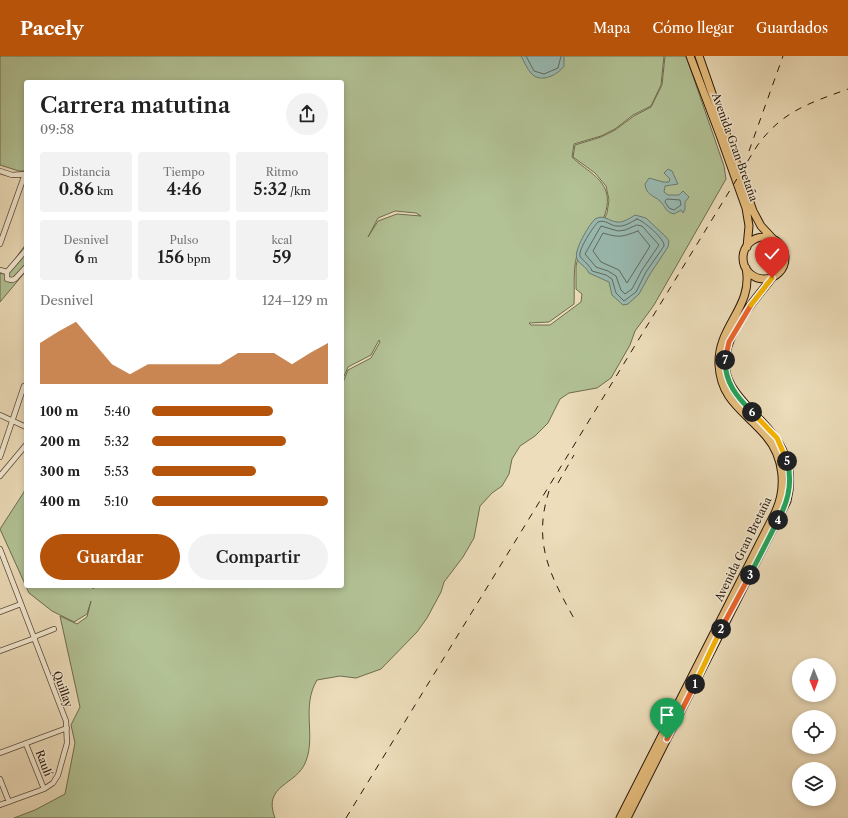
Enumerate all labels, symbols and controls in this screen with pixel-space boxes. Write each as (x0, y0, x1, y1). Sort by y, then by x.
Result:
text: Pacely (20, 17, 84, 40)
text: Mapa (593, 19, 630, 37)
text: Cómo llegar (652, 19, 734, 37)
text: Guardados (756, 19, 828, 37)
street label: Avenida Gran Bretaña (709, 90, 761, 203)
text: Carrera matutina (40, 92, 230, 119)
button: share (286, 93, 328, 135)
text: 09:58 (40, 121, 74, 137)
text: Distancia (62, 165, 110, 179)
text: Tiempo (163, 165, 205, 179)
text: Ritmo (266, 165, 298, 179)
text: 0.86 (58, 179, 94, 199)
text: 4:46 (166, 179, 202, 199)
text: 5:32 (253, 179, 287, 199)
text: km (94, 184, 114, 198)
text: /km (287, 184, 311, 198)
text: Desnivel (63, 233, 109, 247)
text: Pulso (170, 233, 198, 247)
text: kcal (272, 233, 292, 247)
pin (755, 237, 789, 278)
icon: check (761, 243, 783, 265)
text: 6 (74, 247, 84, 267)
text: 156 (157, 247, 184, 267)
text: 59 (272, 247, 292, 267)
text: m (84, 252, 98, 266)
text: bpm (184, 252, 211, 266)
text: Desnivel (40, 292, 93, 308)
text: 124–129 m (262, 292, 328, 308)
pin: 7 (715, 350, 735, 370)
text: 7 (722, 353, 728, 367)
pin: 6 (742, 402, 762, 422)
text: 100 m (40, 403, 79, 419)
text: 5:40 (104, 403, 130, 419)
text: 6 (749, 405, 755, 419)
text: 200 m (40, 433, 80, 449)
text: 5:32 (104, 433, 129, 449)
pin: 5 (777, 451, 797, 471)
text: 5 (784, 454, 790, 468)
text: 300 m (40, 463, 80, 479)
text: 5:53 (104, 463, 129, 479)
text: 400 m (40, 493, 80, 509)
text: 5:10 (104, 493, 128, 509)
street label: Avenida Gran Bretaña (711, 494, 774, 604)
pin: 4 (768, 510, 788, 530)
text: 4 (775, 513, 781, 527)
button: Guardar (40, 534, 180, 580)
button: Compartir (188, 534, 328, 580)
pin: 3 (740, 565, 760, 585)
text: 3 (747, 568, 753, 582)
pin: 2 (711, 619, 731, 639)
text: 2 (718, 622, 724, 636)
north arrow (792, 658, 836, 702)
map controls (792, 658, 836, 806)
street label: Quillay (50, 669, 76, 710)
pin: 1 (685, 674, 705, 694)
text: 1 (693, 677, 697, 691)
pin (650, 698, 684, 739)
icon: arrive (656, 704, 678, 726)
button: locate (792, 710, 836, 754)
street label: Raulí (33, 748, 56, 779)
button: layers (792, 762, 836, 806)

